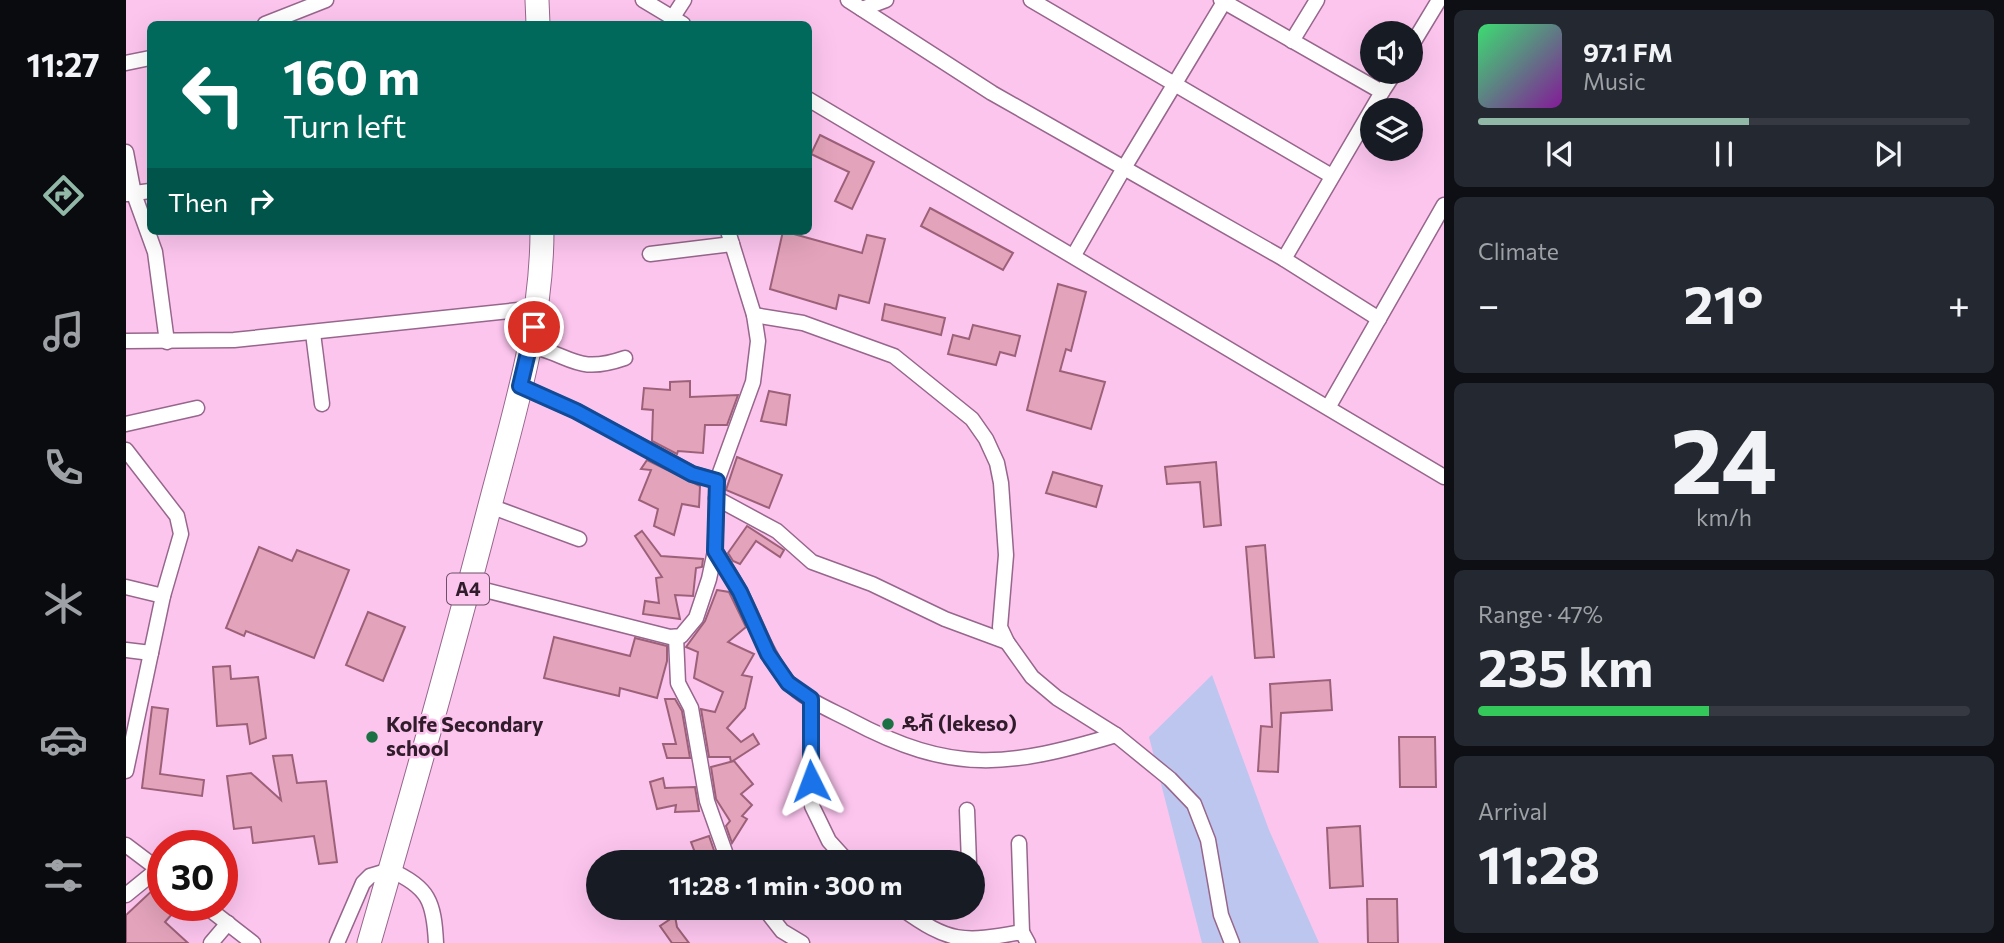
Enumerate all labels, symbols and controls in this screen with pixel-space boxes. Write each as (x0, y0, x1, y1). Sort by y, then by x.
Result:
map controls (1360, 21, 1423, 161)
button: sound (1360, 21, 1423, 84)
text: 97.1 FM (1583, 36, 1673, 67)
text: 11:27 (26, 44, 100, 84)
text: 160 m (283, 45, 420, 105)
icon: left (168, 49, 259, 140)
text: Music (1583, 67, 1646, 95)
button: layers (1360, 98, 1423, 161)
text: Turn left (283, 105, 407, 145)
icon: previous (1541, 135, 1579, 173)
icon: pause (1705, 135, 1743, 173)
icon: next (1869, 135, 1907, 173)
icon: directions (39, 171, 88, 220)
icon: right (242, 182, 280, 220)
text: Then (168, 186, 228, 217)
text: Climate (1478, 237, 1559, 265)
text: 21° (1684, 271, 1763, 335)
text: − (1478, 280, 1500, 327)
text: + (1948, 280, 1970, 327)
pin (504, 297, 564, 357)
icon: music (39, 307, 88, 356)
icon: arrive (515, 308, 553, 346)
text: 24 (1671, 401, 1777, 513)
icon: phone (39, 443, 88, 492)
text: km/h (1696, 503, 1752, 531)
road number: A4 (447, 574, 489, 604)
icon: climate (39, 579, 88, 628)
text: Range · 47% (1478, 600, 1603, 628)
text: 235 km (1478, 634, 1653, 698)
place label: ዴቭ (lekeso) (902, 710, 1017, 735)
place label: Kolfe Secondary school (386, 711, 544, 760)
icon: car (39, 715, 88, 764)
marker: ዴቭ (lekeso) (880, 716, 896, 732)
marker: Kolfe Secondary school (364, 729, 380, 745)
position arrow (774, 744, 848, 818)
text: Arrival (1478, 797, 1548, 825)
speed limit sign: 30 (147, 830, 238, 921)
text: 11:28 (1478, 831, 1600, 895)
icon: filters (39, 851, 88, 900)
text: 11:28 · 1 min · 300 m (669, 869, 902, 900)

